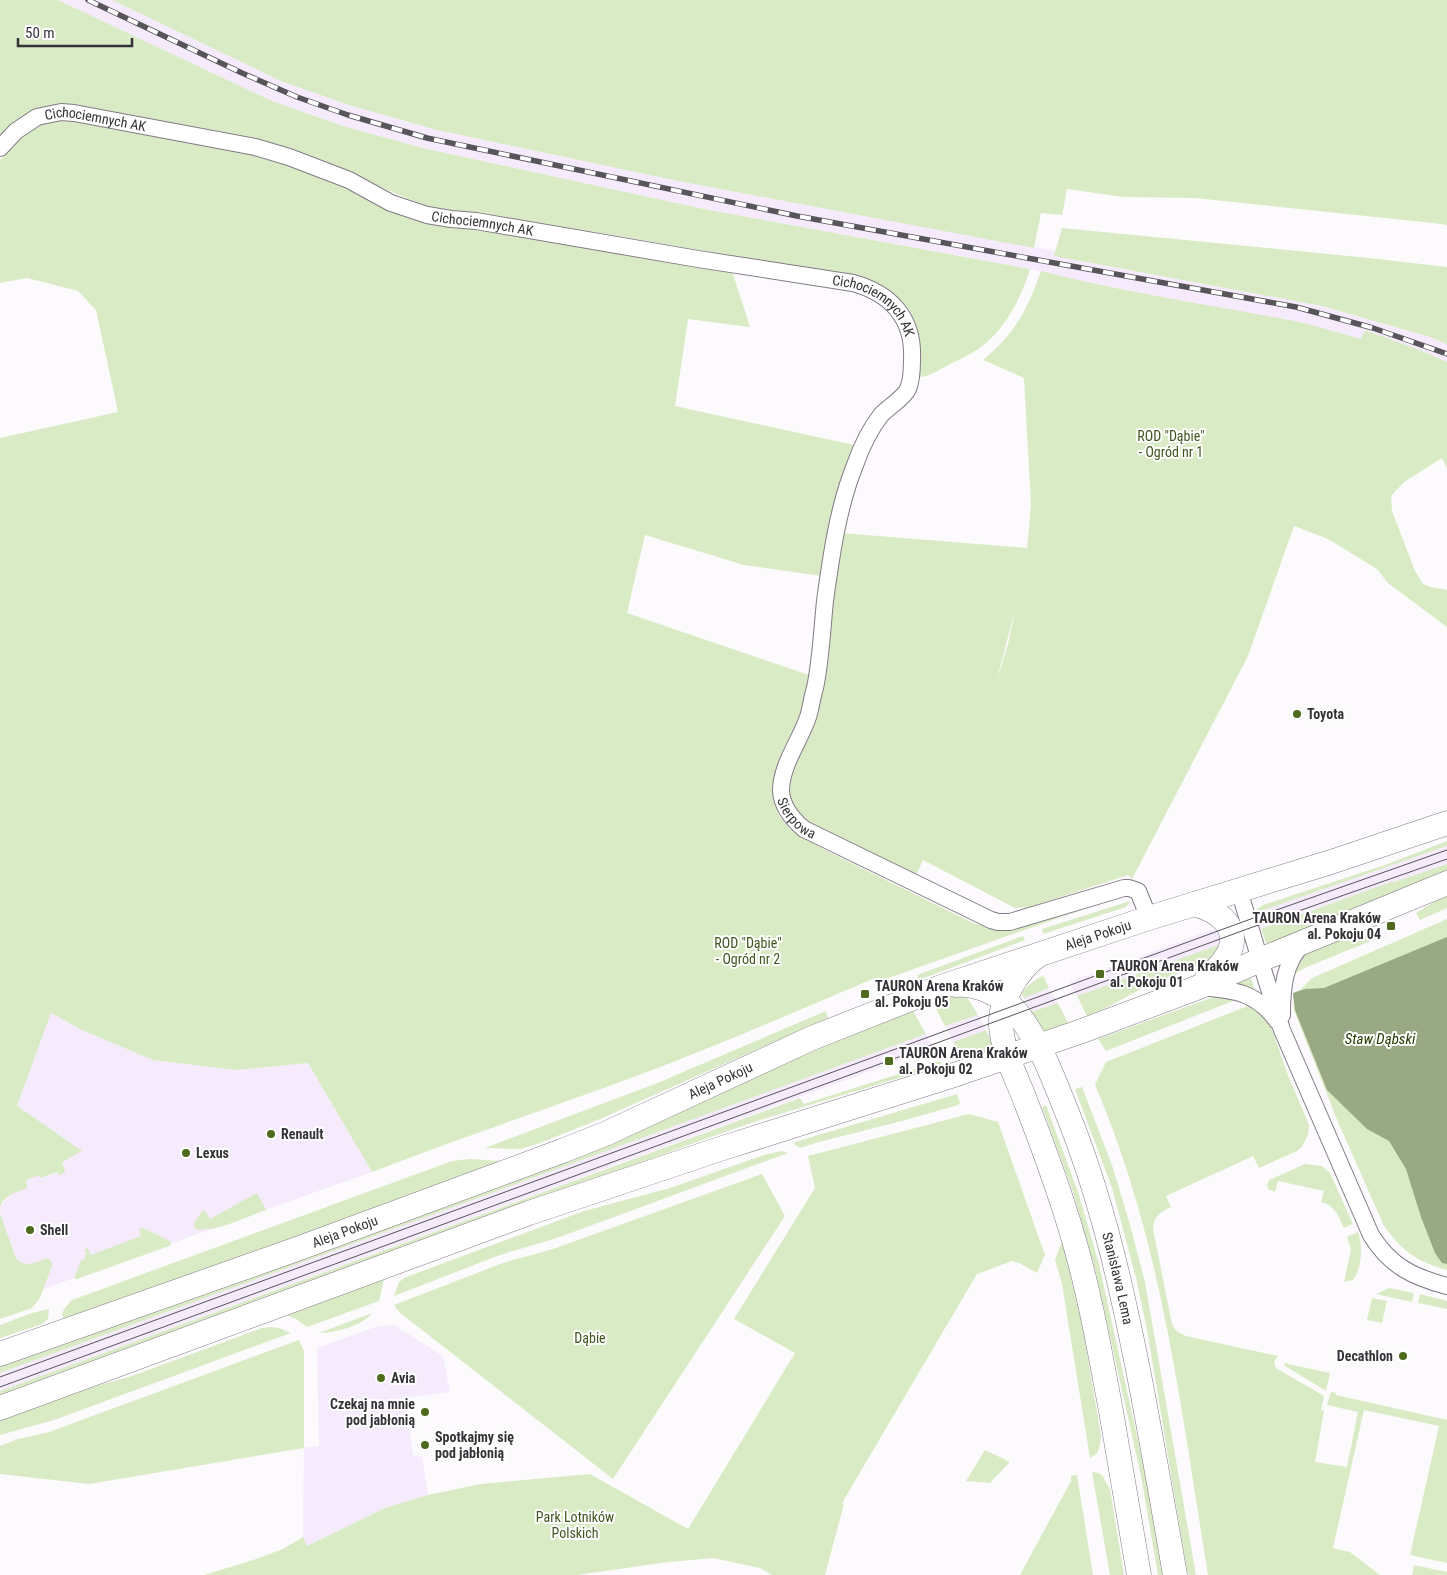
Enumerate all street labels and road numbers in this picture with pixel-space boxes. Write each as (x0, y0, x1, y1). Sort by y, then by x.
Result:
street label: Cichociemnych AK (43, 104, 148, 134)
street label: Cichociemnych AK (430, 208, 535, 239)
street label: Cichociemnych AK (831, 272, 918, 339)
street label: Sierpowa (774, 795, 819, 842)
street label: Aleja Pokoju (1063, 917, 1133, 953)
street label: Aleja Pokoju (686, 1059, 755, 1102)
street label: Aleja Pokoju (310, 1212, 380, 1251)
street label: Stanisława Lema (1099, 1230, 1136, 1326)

